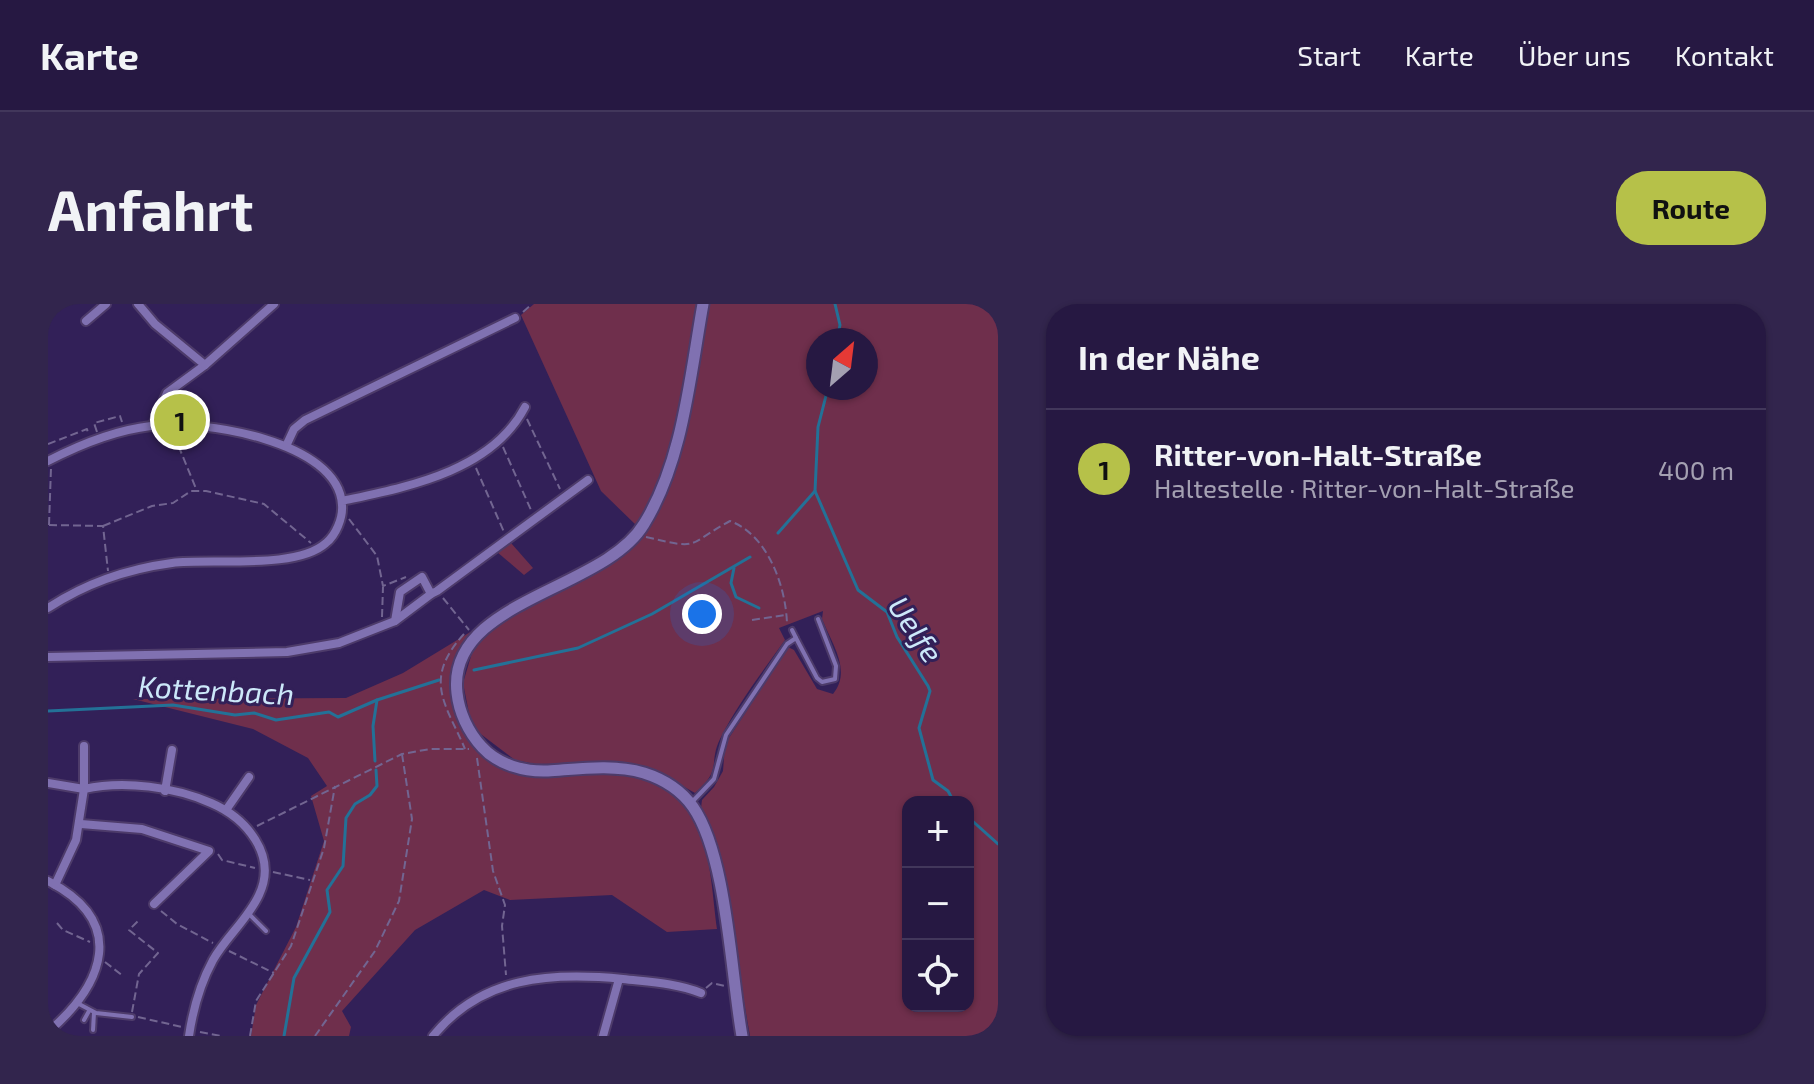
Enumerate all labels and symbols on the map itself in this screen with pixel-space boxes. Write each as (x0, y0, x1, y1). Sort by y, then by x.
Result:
north arrow (806, 328, 878, 400)
pin: 1 (154, 390, 206, 450)
water label: Uelfe (882, 589, 952, 669)
your location (682, 594, 722, 634)
water label: Kottenbach (137, 667, 295, 711)

